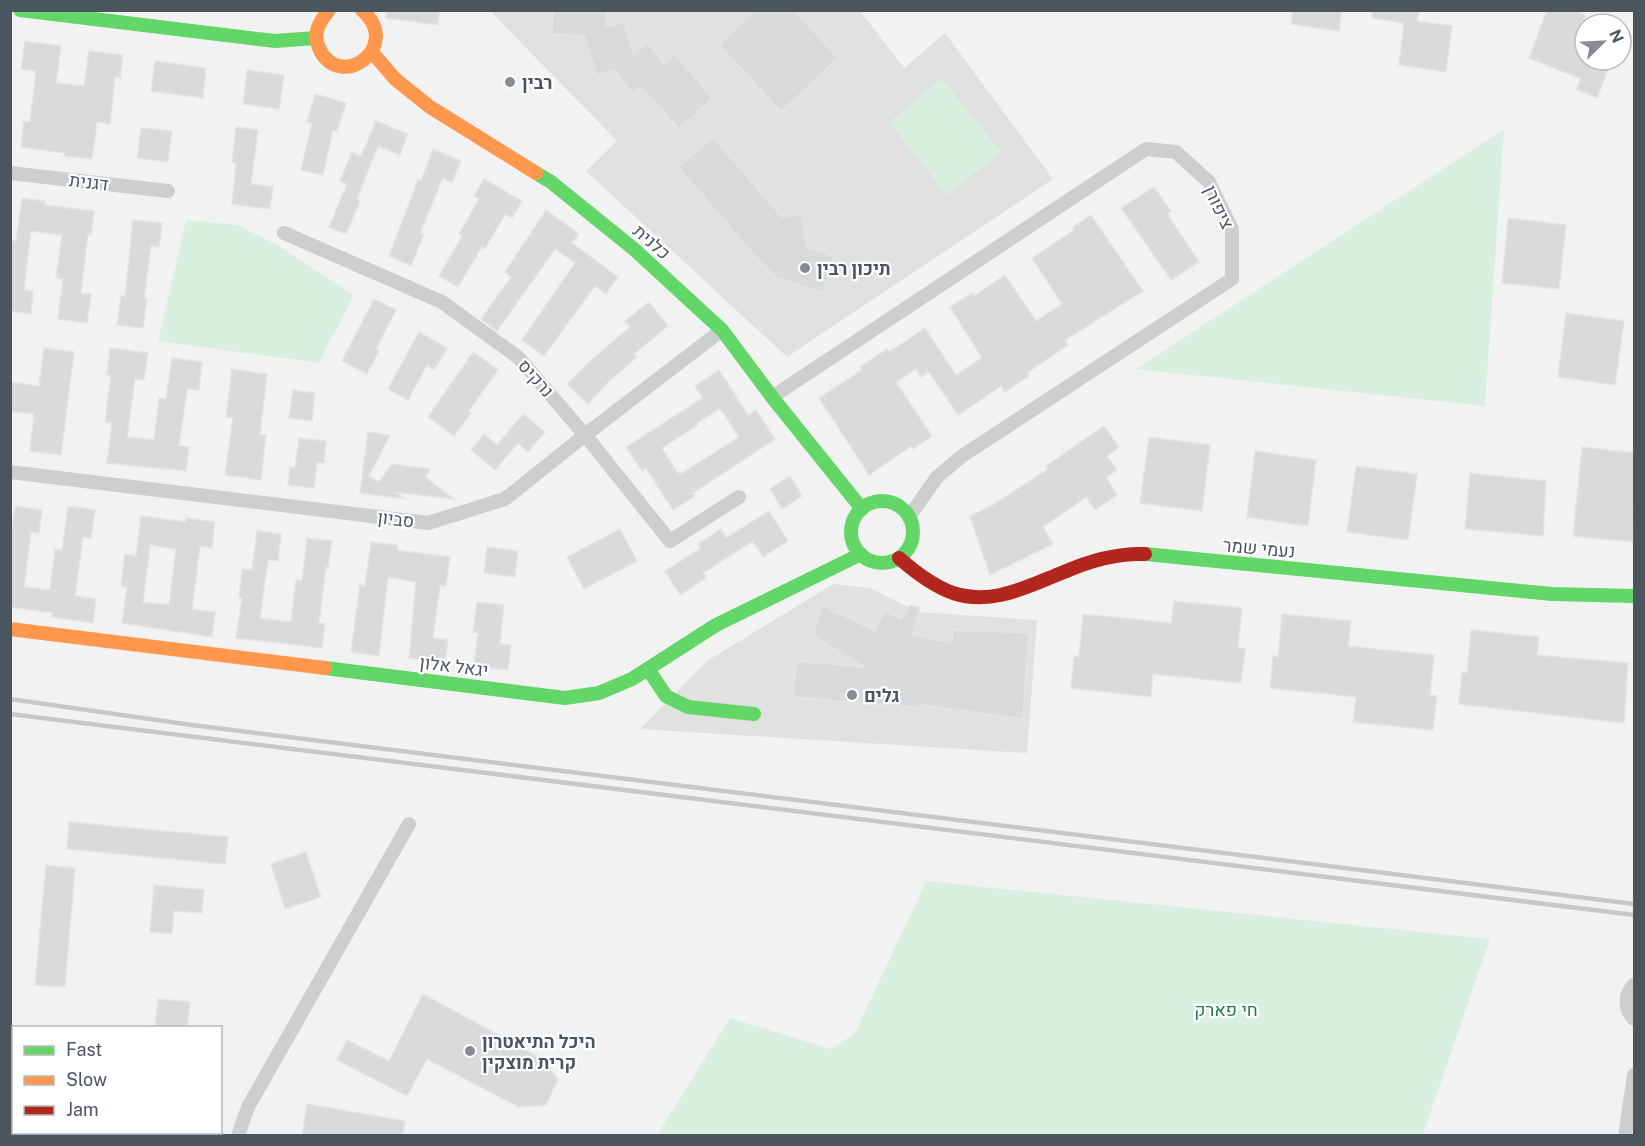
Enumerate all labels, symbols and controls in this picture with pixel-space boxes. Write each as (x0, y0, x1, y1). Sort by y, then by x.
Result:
north arrow (1573, 12, 1633, 72)
text: N (1605, 27, 1627, 46)
place label: רבין (522, 72, 553, 93)
marker: רבין (503, 75, 517, 89)
street label: דגנית (68, 169, 110, 195)
street label: ציפורן (1200, 182, 1238, 232)
street label: כלנית (629, 220, 675, 264)
place label: תיכון רבין (817, 258, 891, 279)
marker: תיכון רבין (798, 261, 812, 275)
street label: נרקיס (514, 355, 558, 401)
street label: סביון (376, 506, 416, 532)
street label: נעמי שמר (1222, 534, 1296, 562)
street label: יגאל אלון (419, 651, 489, 681)
place label: גלים (864, 685, 900, 706)
marker: גלים (845, 688, 859, 702)
park label: חי פארק (1194, 999, 1258, 1020)
legend (12, 1026, 222, 1134)
place label: היכל התיאטרון קרית מוצקין (482, 1031, 596, 1073)
text: Fast (66, 1039, 102, 1060)
marker: היכל התיאטרון קרית מוצקין (463, 1044, 477, 1058)
text: Slow (66, 1069, 107, 1090)
text: Jam (66, 1099, 99, 1120)

